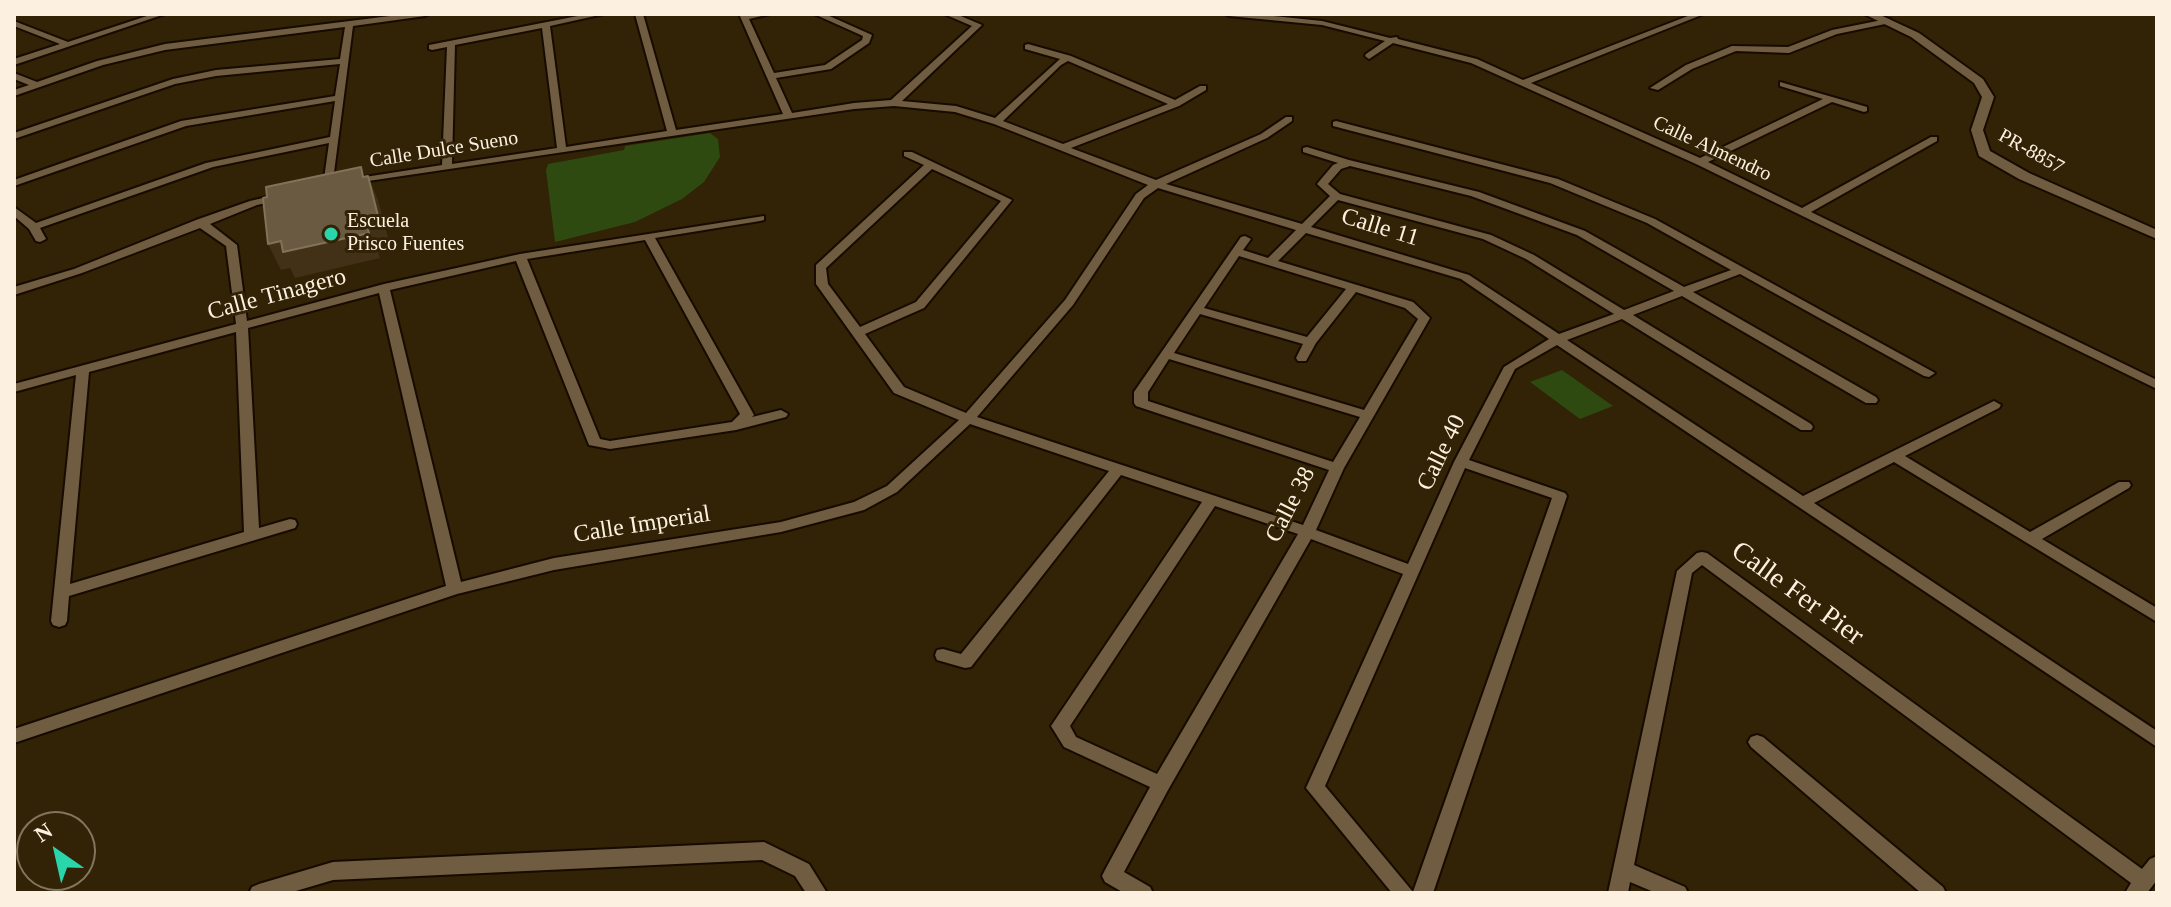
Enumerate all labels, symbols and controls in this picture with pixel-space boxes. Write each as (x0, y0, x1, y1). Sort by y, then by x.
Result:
street label: Calle Almendro (1649, 111, 1775, 187)
street label: PR-8857 (1994, 124, 2068, 180)
street label: Calle Dulce Sueno (368, 126, 520, 174)
street label: Calle 11 (1338, 203, 1422, 253)
place label: Escuela Prisco Fuentes (347, 210, 464, 257)
marker: Escuela Prisco Fuentes (322, 225, 340, 243)
street label: Calle Tinagero (204, 263, 350, 327)
street label: Calle 40 (1411, 410, 1473, 496)
street label: Calle 38 (1260, 463, 1322, 547)
street label: Calle Imperial (572, 500, 712, 550)
street label: Calle Fer Pier (1724, 535, 1870, 653)
north arrow (16, 811, 96, 891)
text: N (30, 818, 57, 847)

